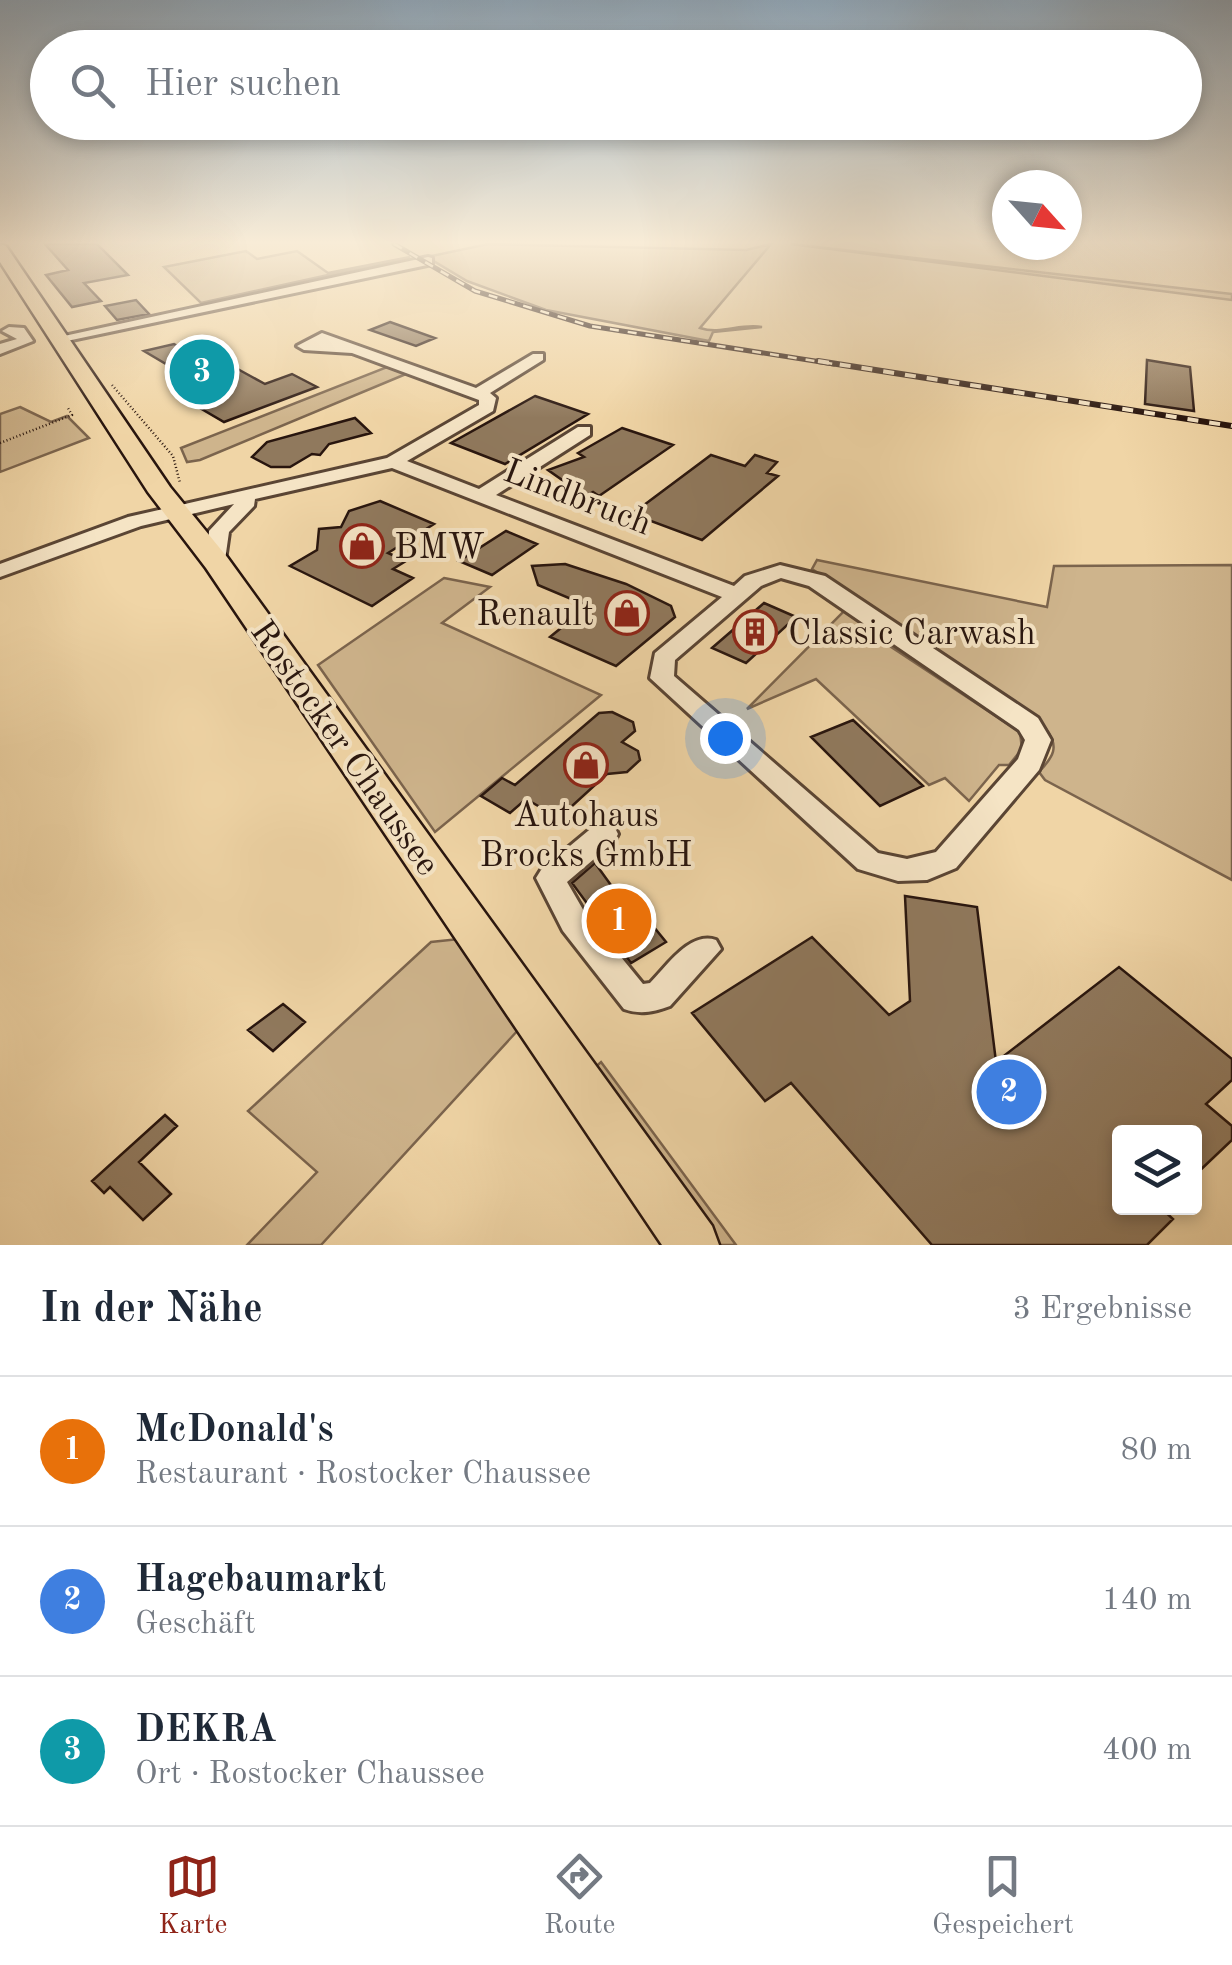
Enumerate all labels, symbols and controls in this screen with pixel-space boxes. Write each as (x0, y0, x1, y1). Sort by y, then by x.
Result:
search box (30, 30, 1202, 140)
icon: search (65, 58, 120, 113)
text: Hier suchen (145, 66, 341, 104)
north arrow (992, 170, 1082, 260)
pin: 3 (170, 334, 234, 410)
street label: Lindbruch (498, 454, 656, 543)
shop icon: BMW (339, 523, 385, 569)
place label: BMW (394, 531, 485, 566)
shop icon: Renault (604, 590, 650, 636)
place label: Renault (476, 598, 594, 633)
building icon: Classic Carwash (732, 609, 778, 655)
street label: Rostocker Chaussee (243, 615, 445, 882)
place label: Classic Carwash (788, 617, 1036, 652)
your location (700, 713, 751, 764)
shop icon: Autohaus Brocks GmbH (563, 742, 609, 788)
place label: Autohaus Brocks GmbH (480, 799, 692, 874)
pin: 1 (586, 884, 652, 958)
pin: 2 (976, 1054, 1042, 1130)
map controls (1112, 1125, 1202, 1215)
button: layers (1112, 1125, 1202, 1215)
text: In der Nähe (40, 1289, 263, 1331)
text: 3 Ergebnisse (1012, 1294, 1192, 1326)
text: McDonald's (135, 1412, 334, 1450)
text: 1 (63, 1435, 82, 1467)
text: 80 m (1121, 1435, 1192, 1467)
text: Restaurant · Rostocker Chaussee (135, 1459, 591, 1491)
text: Hagebaumarkt (135, 1562, 386, 1600)
text: 2 (63, 1585, 82, 1617)
text: 140 m (1102, 1585, 1192, 1617)
text: Geschäft (135, 1609, 256, 1641)
text: DEKRA (135, 1712, 277, 1750)
text: 3 (63, 1735, 82, 1767)
text: 400 m (1102, 1735, 1192, 1767)
text: Ort · Rostocker Chaussee (135, 1759, 485, 1791)
tab: Karte (158, 1849, 227, 1944)
tab: Route (544, 1849, 616, 1944)
tab: Gespeichert (932, 1849, 1074, 1944)

